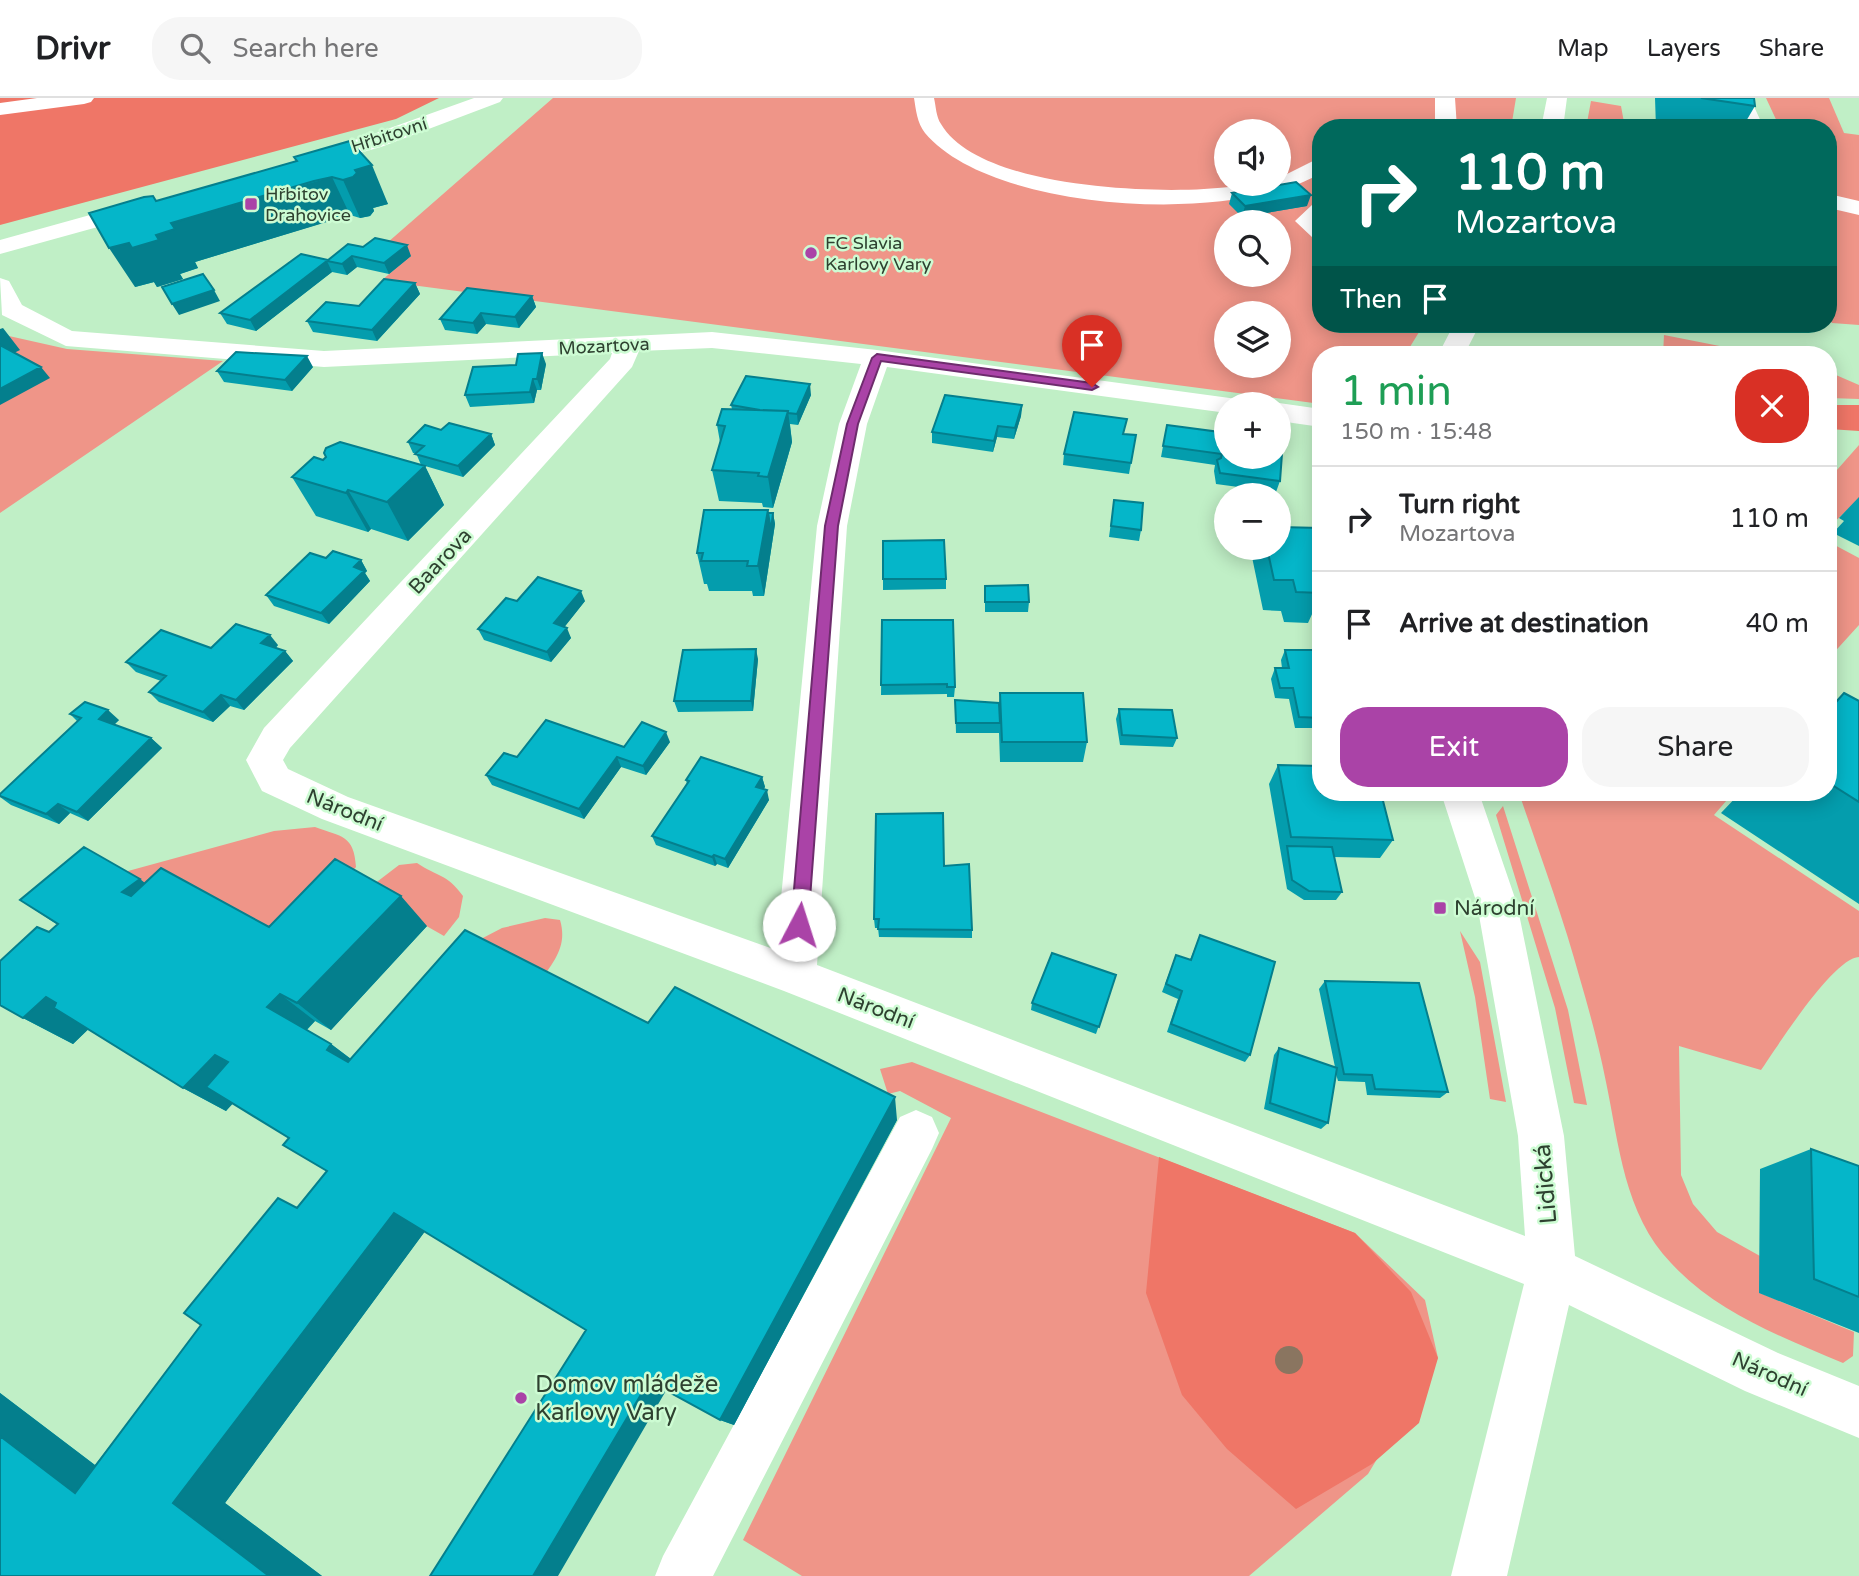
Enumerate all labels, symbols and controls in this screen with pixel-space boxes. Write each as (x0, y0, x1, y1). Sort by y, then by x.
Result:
search box (152, 17, 642, 80)
text: Drivr (35, 29, 110, 68)
icon: search (176, 29, 214, 67)
text: Search here (232, 33, 379, 64)
text: Map (1557, 34, 1609, 63)
text: Layers (1647, 34, 1721, 63)
text: Share (1759, 34, 1824, 63)
street label: Hřbitovní (348, 112, 430, 158)
map controls (1214, 119, 1291, 560)
button: sound (1214, 119, 1291, 196)
text: 110 m (1455, 144, 1605, 203)
icon: right (1340, 147, 1431, 238)
place label: Hřbitov Drahovice (265, 183, 351, 226)
marker: Hřbitov Drahovice (243, 196, 259, 212)
text: Mozartova (1455, 204, 1617, 242)
button: search (1214, 210, 1291, 287)
place label: FC Slavia Karlovy Vary (825, 232, 932, 275)
marker: FC Slavia Karlovy Vary (803, 245, 819, 261)
icon: arrive (1416, 280, 1454, 318)
text: Then (1340, 284, 1402, 315)
button: layers (1214, 301, 1291, 378)
pin (1062, 315, 1122, 387)
icon: arrive (1073, 326, 1111, 364)
street label: Mozartova (558, 333, 650, 359)
text: 1 min (1340, 366, 1452, 417)
button: close (1735, 369, 1809, 443)
button: + (1214, 392, 1291, 469)
text: 150 m · 15:48 (1340, 418, 1492, 446)
button: − (1214, 483, 1291, 560)
text: Turn right (1399, 489, 1520, 520)
icon: right (1340, 500, 1378, 538)
text: 110 m (1729, 503, 1809, 534)
text: Mozartova (1399, 520, 1516, 548)
street label: Baarova (403, 523, 477, 600)
icon: arrive (1340, 605, 1378, 643)
text: Arrive at destination (1399, 608, 1649, 639)
text: 40 m (1746, 608, 1809, 639)
button: Exit (1340, 707, 1568, 787)
button: Share (1582, 707, 1809, 787)
street label: Národní (303, 784, 387, 837)
position arrow (762, 888, 836, 962)
place label: Národní (1454, 896, 1534, 921)
marker: Národní (1432, 900, 1448, 916)
street label: Národní (834, 982, 918, 1035)
street label: Lidická (1528, 1143, 1563, 1225)
street label: Národní (1728, 1347, 1812, 1402)
place label: Domov mládeže Karlovy Vary (535, 1370, 718, 1427)
marker: Domov mládeže Karlovy Vary (513, 1390, 529, 1406)

